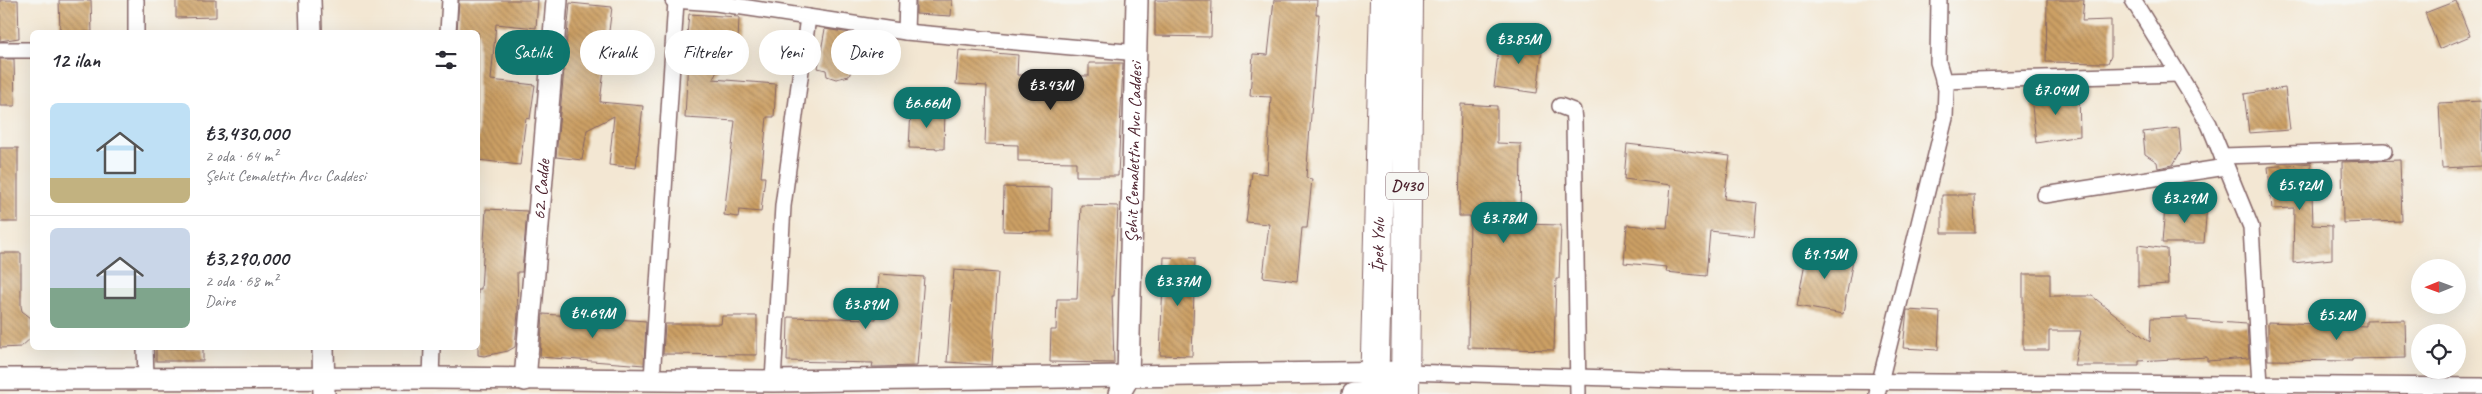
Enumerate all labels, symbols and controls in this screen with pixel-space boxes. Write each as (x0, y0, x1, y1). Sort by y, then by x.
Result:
pin: ₺3.85M (1478, 22, 1560, 65)
text: ₺3.85M (1497, 29, 1541, 49)
chip: Satılık (495, 30, 570, 75)
chip: Kiralık (580, 30, 655, 75)
chip: Filtreler (665, 30, 749, 75)
chip: Yeni (759, 30, 821, 75)
chip: Daire (831, 30, 901, 75)
icon: filters (432, 46, 460, 74)
text: 12 ilan (50, 47, 100, 73)
street label: Şehit Cemalettin Avcı Caddesi (1120, 59, 1147, 243)
pin: ₺3.43M (1010, 68, 1092, 111)
pin: ₺7.04M (2015, 74, 2097, 116)
text: ₺3.43M (1029, 75, 1073, 95)
text: ₺7.04M (2034, 80, 2078, 100)
pin: ₺6.66M (886, 86, 968, 129)
text: ₺6.66M (905, 93, 949, 113)
text: ₺3,430,000 (205, 120, 289, 146)
icon: home (90, 123, 150, 183)
text: 2 oda · 64 m² (205, 146, 278, 166)
street label: 62. Cadde (528, 157, 555, 221)
text: Şehit Cemalettin Avcı Caddesi (205, 166, 366, 186)
pin: ₺5.92M (2259, 168, 2341, 211)
road number: D430 (1386, 172, 1428, 200)
text: ₺5.92M (2278, 175, 2322, 195)
pin: ₺3.29M (2144, 182, 2226, 224)
text: ₺3.29M (2163, 188, 2207, 208)
pin: ₺3.78M (1463, 202, 1545, 244)
text: ₺3.78M (1482, 208, 1526, 228)
street label: İpek Yolu (1366, 216, 1390, 273)
pin: ₺9.15M (1784, 238, 1866, 280)
text: ₺9.15M (1803, 244, 1847, 264)
text: ₺3,290,000 (205, 245, 289, 271)
icon: home (90, 248, 150, 308)
north arrow (2411, 259, 2466, 314)
map controls (2411, 259, 2466, 379)
pin: ₺3.37M (1137, 264, 1219, 307)
text: 2 oda · 68 m² (205, 271, 278, 291)
text: ₺3.37M (1156, 271, 1200, 291)
pin: ₺3.89M (825, 288, 907, 330)
text: Daire (205, 291, 235, 311)
text: ₺3.89M (844, 294, 888, 314)
pin: ₺4.69M (552, 296, 634, 339)
pin: ₺5.2M (2302, 298, 2372, 341)
text: ₺4.69M (571, 303, 615, 323)
text: ₺5.2M (2319, 305, 2355, 325)
button: locate (2411, 324, 2466, 379)

